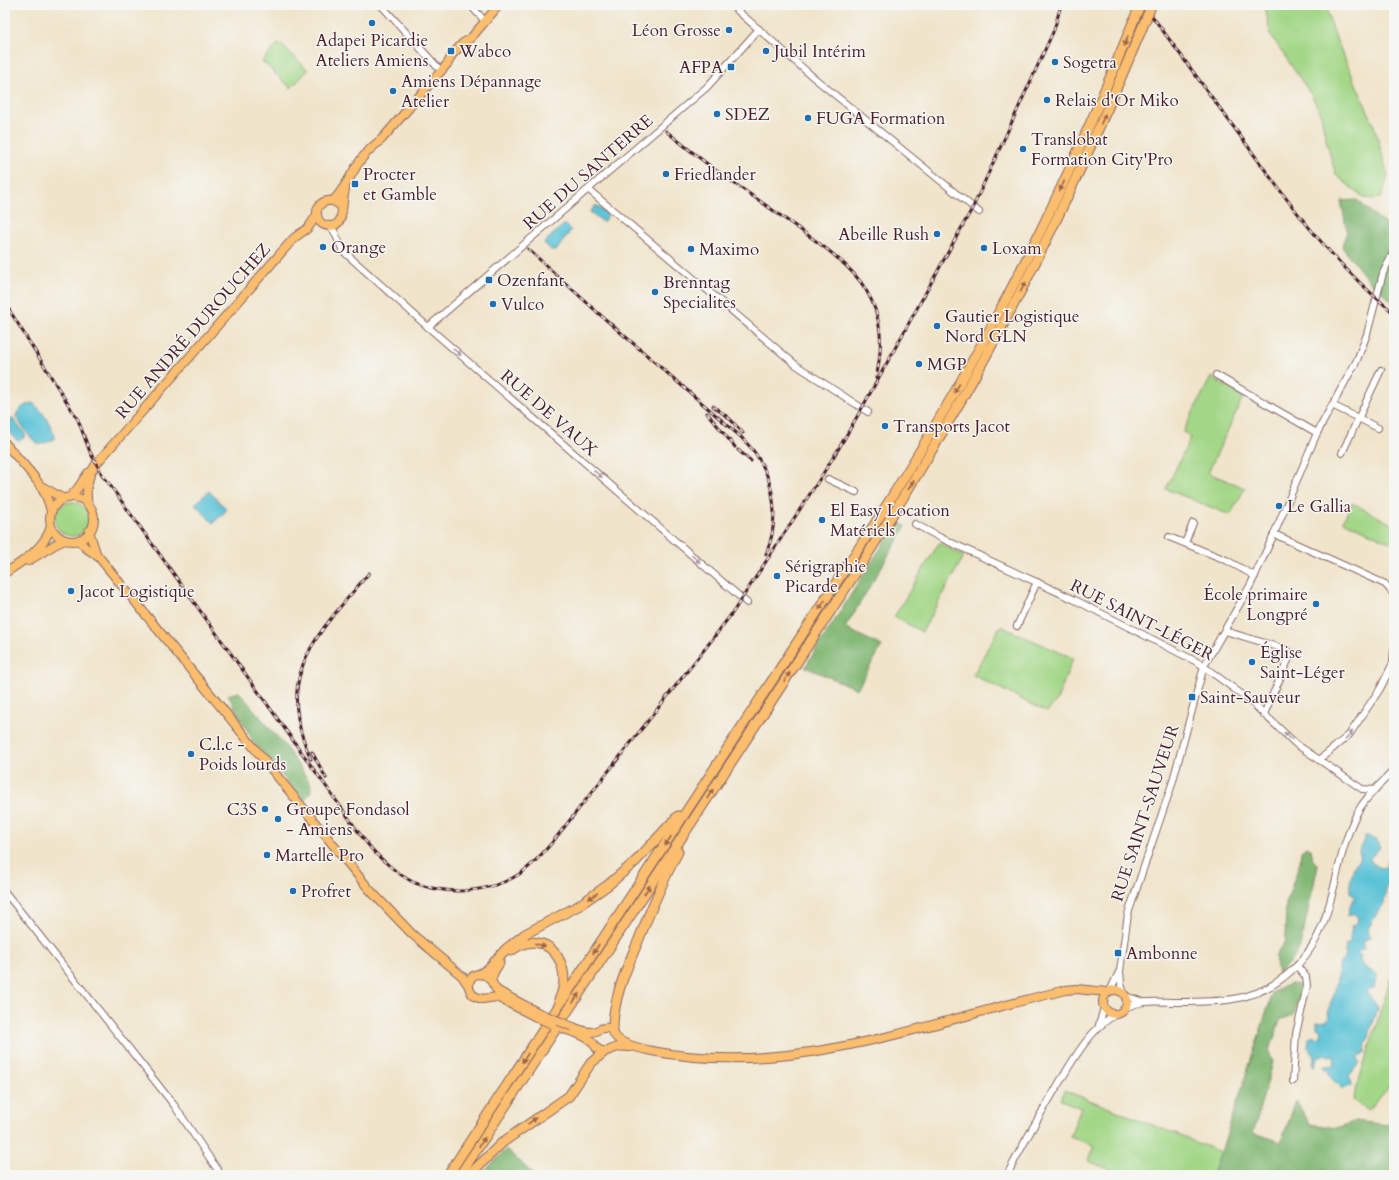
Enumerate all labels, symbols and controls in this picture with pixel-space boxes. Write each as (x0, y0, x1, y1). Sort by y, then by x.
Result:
marker: Adapei Picardie Ateliers Amiens (367, 18, 377, 28)
place label: Léon Grosse (632, 19, 721, 42)
marker: Léon Grosse (724, 25, 734, 35)
place label: Adapei Picardie Ateliers Amiens (316, 29, 429, 72)
one-way arrow (1122, 36, 1128, 48)
place label: Wabco (458, 40, 511, 63)
place label: Jubil Intérim (771, 40, 866, 63)
marker: Wabco (446, 46, 456, 56)
marker: Jubil Intérim (761, 46, 771, 56)
place label: Sogetra (1063, 51, 1118, 74)
place label: AFPA (679, 56, 724, 79)
marker: Sogetra (1050, 57, 1060, 67)
marker: AFPA (726, 62, 736, 72)
place label: Amiens Dépannage Atelier (401, 70, 542, 113)
marker: Amiens Dépannage Atelier (388, 86, 398, 96)
place label: Relais d'Or Miko (1055, 89, 1179, 112)
marker: Relais d'Or Miko (1042, 95, 1052, 105)
place label: SDEZ (725, 103, 770, 126)
place label: FUGA Formation (816, 107, 946, 130)
street label: RUE DU SANTERRE (518, 109, 658, 235)
marker: SDEZ (712, 109, 722, 119)
marker: FUGA Formation (803, 113, 813, 123)
one-way arrow (1100, 113, 1106, 124)
place label: Translobat Formation City'Pro (1031, 128, 1173, 171)
marker: Translobat Formation City'Pro (1018, 144, 1028, 154)
place label: Procter et Gamble (363, 163, 437, 206)
place label: Friedlander (674, 163, 757, 186)
marker: Friedlander (661, 169, 671, 179)
marker: Procter et Gamble (350, 179, 360, 189)
one-way arrow (1059, 180, 1065, 191)
place label: Abeille Rush (838, 223, 930, 246)
marker: Abeille Rush (932, 229, 942, 239)
place label: Orange (331, 236, 386, 259)
place label: Loxam (992, 237, 1042, 260)
street label: RUE ANDRÉ DUROUCHEZ (110, 238, 276, 424)
place label: Maximo (699, 238, 759, 261)
marker: Orange (318, 242, 328, 252)
marker: Loxam (979, 243, 989, 253)
marker: Maximo (686, 244, 696, 254)
place label: Ozenfant (497, 269, 565, 292)
place label: Brenntag Specialites (663, 271, 736, 314)
marker: Ozenfant (484, 275, 494, 285)
one-way arrow (1019, 281, 1026, 292)
marker: Brenntag Specialites (650, 287, 660, 297)
place label: Vulco (501, 293, 544, 316)
marker: Vulco (488, 299, 498, 309)
place label: Gautier Logistique Nord GLN (945, 305, 1080, 348)
marker: Gautier Logistique Nord GLN (932, 321, 942, 331)
one-way arrow (452, 348, 463, 357)
place label: MGP (927, 353, 967, 376)
marker: MGP (914, 359, 924, 369)
street label: RUE DE VAUX (496, 364, 603, 462)
one-way arrow (953, 382, 960, 394)
place label: Transports Jacot (893, 415, 1010, 438)
marker: Transports Jacot (880, 421, 890, 431)
one-way arrow (593, 470, 603, 479)
one-way arrow (907, 480, 915, 490)
place label: Le Gallia (1287, 495, 1352, 518)
place label: El Easy Location Matériels (830, 499, 950, 542)
marker: Le Gallia (1274, 501, 1284, 511)
marker: El Easy Location Matériels (817, 515, 827, 525)
one-way arrow (691, 555, 701, 564)
place label: Sérigraphie Picarde (785, 555, 866, 598)
marker: Sérigraphie Picarde (772, 571, 782, 581)
street label: RUE SAINT-LÉGER (1066, 574, 1218, 666)
place label: Jacot Logistique (76, 580, 195, 603)
place label: École primaire Longpré (1204, 583, 1308, 626)
marker: Jacot Logistique (66, 586, 76, 596)
marker: École primaire Longpré (1311, 599, 1321, 609)
one-way arrow (818, 600, 826, 611)
place label: Église Saint-Léger (1260, 641, 1346, 684)
marker: Église Saint-Léger (1247, 657, 1257, 667)
one-way arrow (783, 672, 791, 682)
place label: Saint-Sauveur (1200, 686, 1301, 709)
marker: Saint-Sauveur (1187, 692, 1197, 702)
street label: RUE SAINT-SAUVEUR (1106, 721, 1185, 904)
one-way arrow (1344, 730, 1353, 740)
one-way arrow (1283, 732, 1293, 741)
place label: C.l.c - Poids lourds (199, 733, 286, 776)
marker: C.l.c - Poids lourds (186, 749, 196, 759)
one-way arrow (706, 789, 713, 800)
place label: C3S (227, 798, 257, 821)
place label: Groupe Fondasol - Amiens (286, 798, 410, 841)
marker: C3S (260, 804, 270, 814)
marker: Groupe Fondasol - Amiens (273, 814, 283, 824)
one-way arrow (664, 835, 671, 846)
place label: Martelle Pro (275, 844, 364, 867)
marker: Martelle Pro (262, 850, 272, 860)
place label: Profret (301, 880, 352, 903)
one-way arrow (643, 884, 651, 895)
marker: Profret (288, 886, 298, 896)
one-way arrow (588, 892, 598, 900)
one-way arrow (535, 942, 547, 948)
place label: Ambonne (1126, 942, 1198, 965)
one-way arrow (593, 943, 600, 955)
marker: Ambonne (1113, 948, 1123, 958)
one-way arrow (572, 993, 580, 1004)
one-way arrow (521, 1053, 529, 1063)
one-way arrow (527, 1117, 537, 1125)
one-way arrow (478, 1137, 486, 1148)

